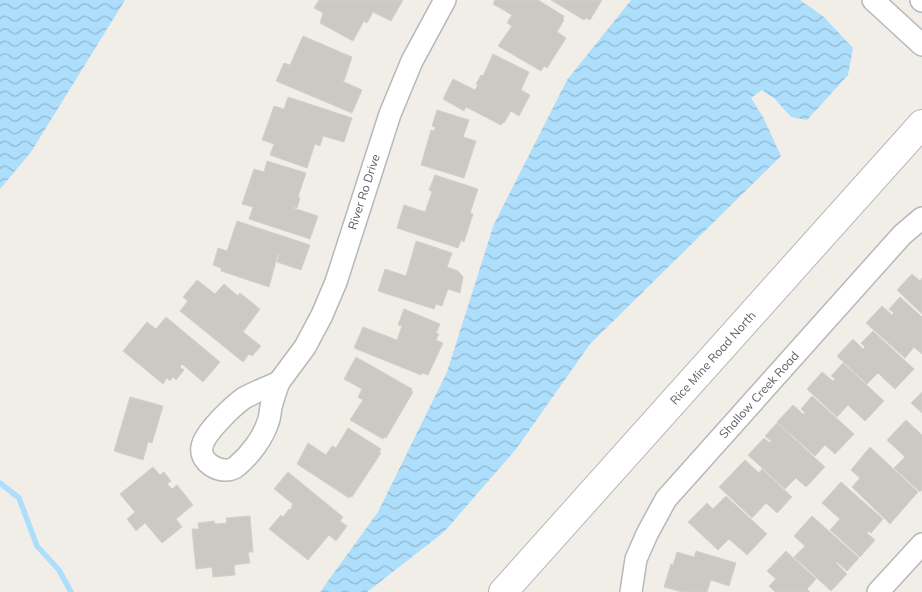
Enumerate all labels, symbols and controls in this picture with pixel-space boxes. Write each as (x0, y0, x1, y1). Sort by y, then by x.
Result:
street label: River Ro Drive (344, 152, 383, 232)
street label: Rice Mine Road North (667, 308, 759, 408)
street label: Shallow Creek Road (716, 348, 802, 441)

